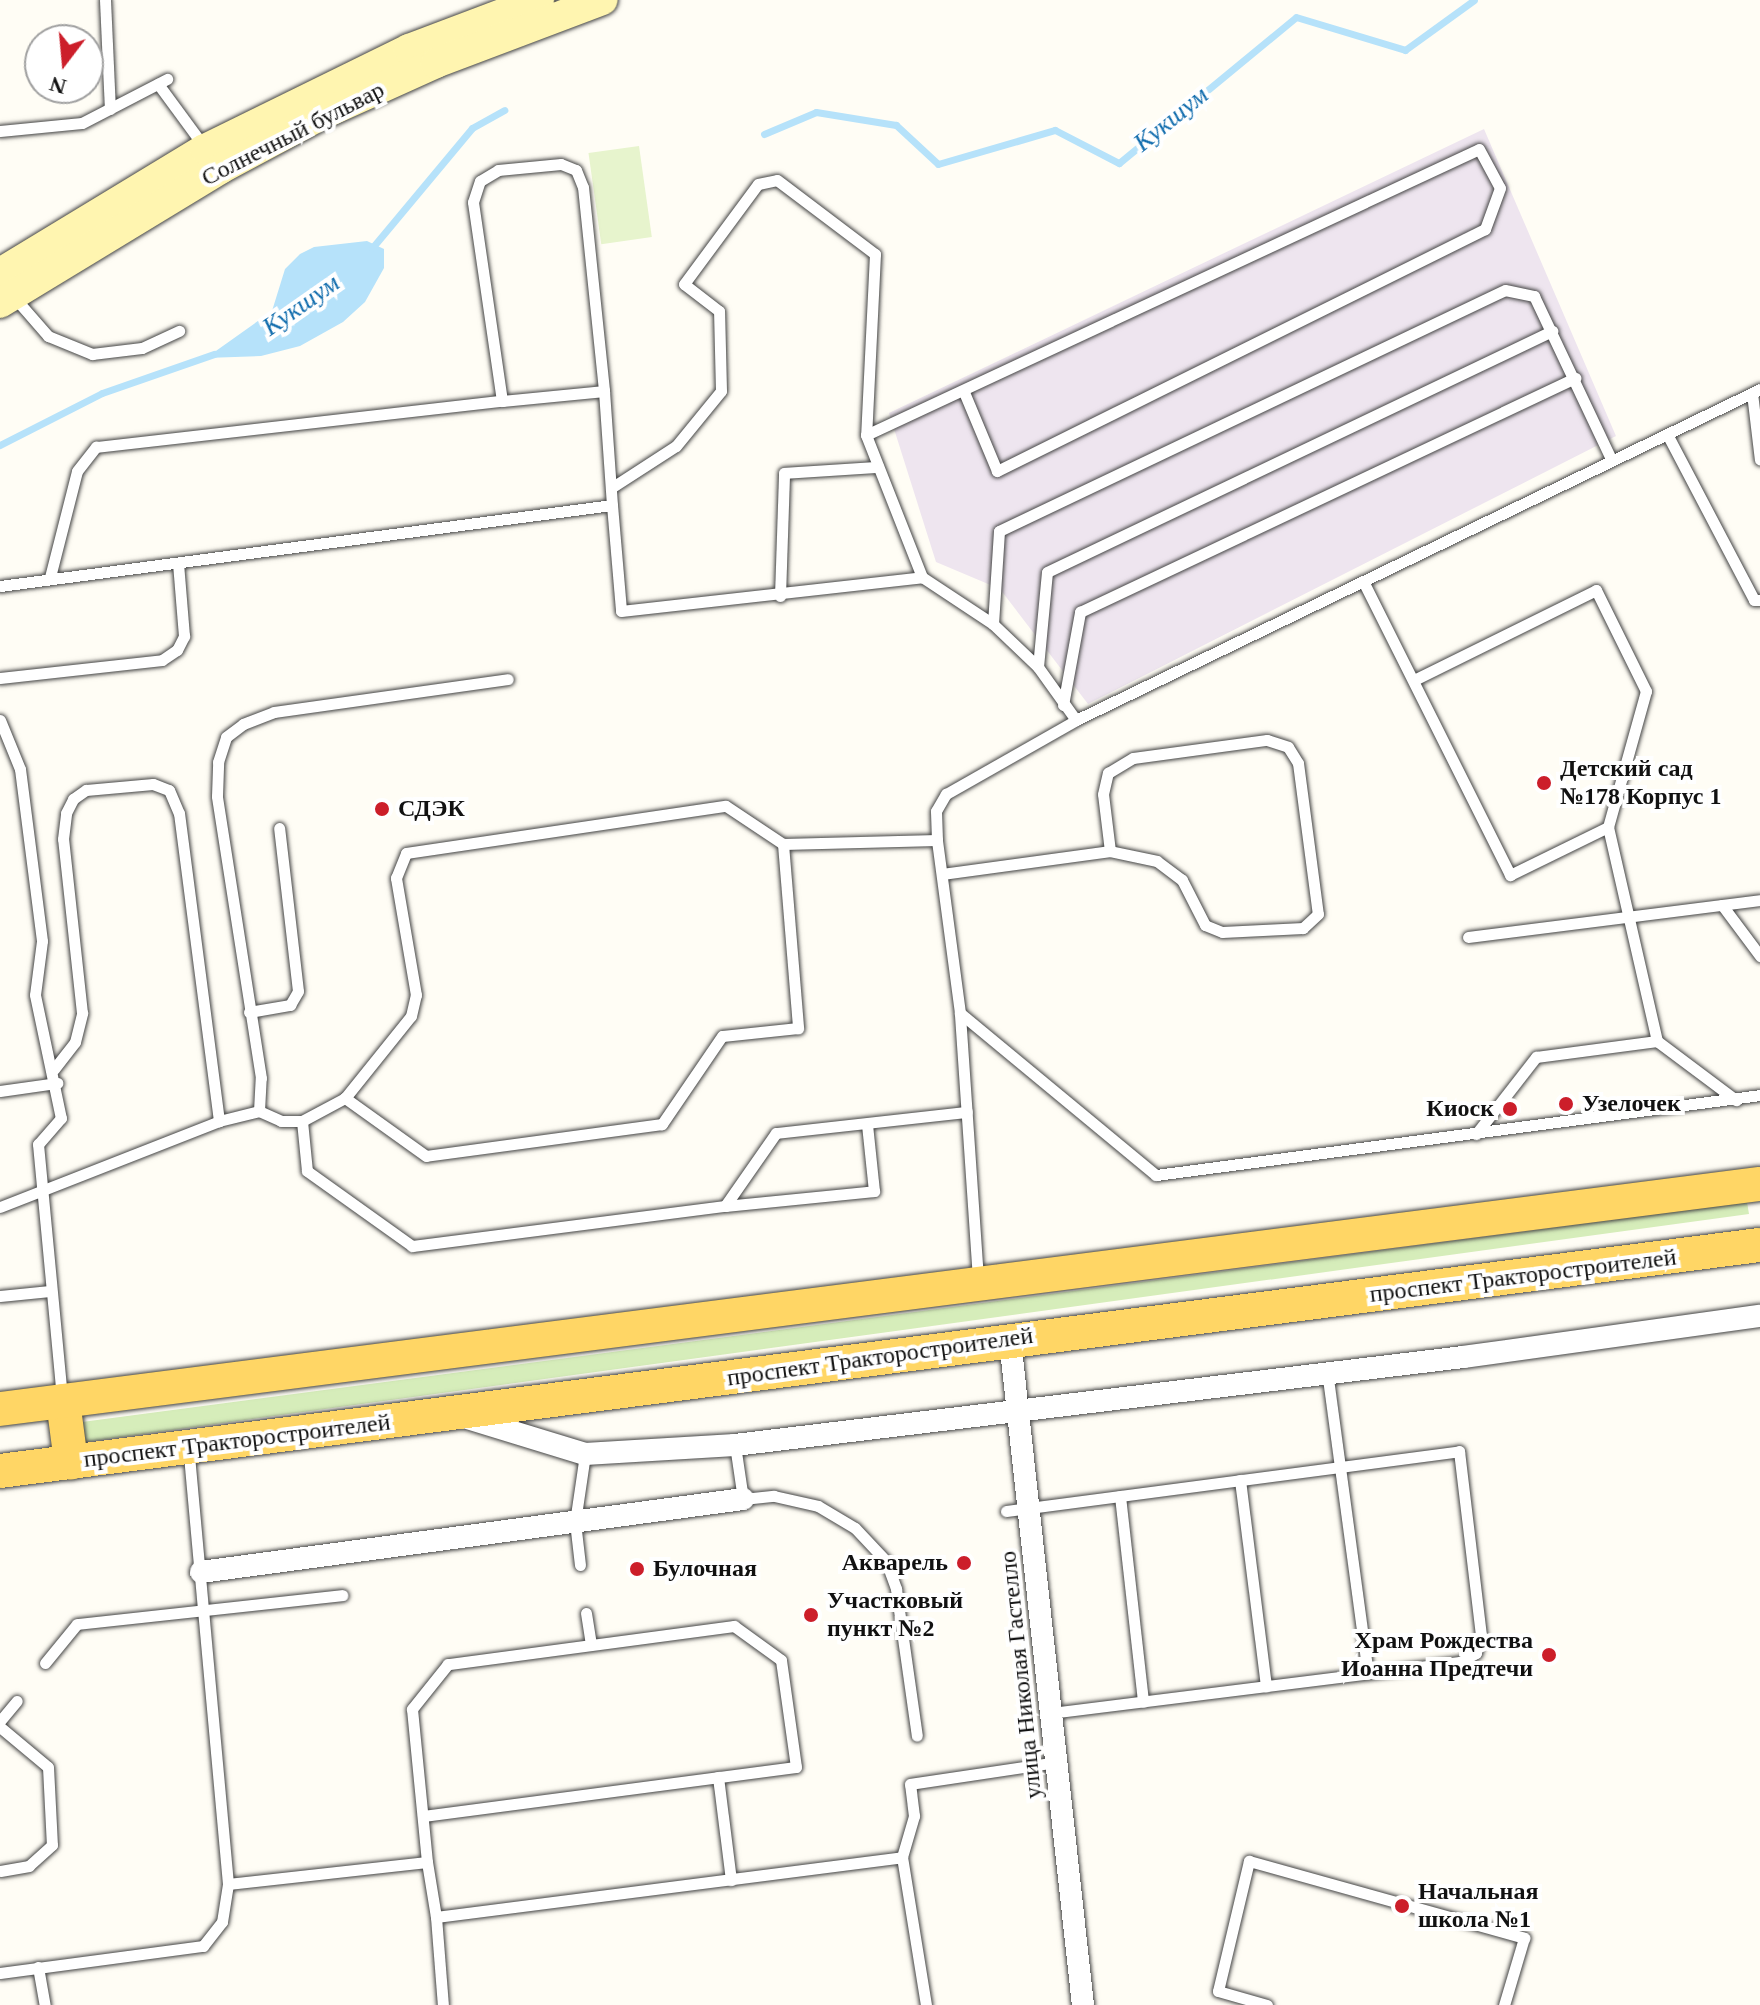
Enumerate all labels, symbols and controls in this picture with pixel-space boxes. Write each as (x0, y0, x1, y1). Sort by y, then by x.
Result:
north arrow (24, 24, 104, 104)
text: N (47, 71, 69, 100)
street label: Солнечный бульвар (197, 75, 389, 193)
water label: Кукшум (1127, 80, 1215, 158)
water label: Кукшум (256, 267, 346, 343)
place label: Детский сад №178 Корпус 1 (1560, 755, 1721, 811)
marker: Детский сад №178 Корпус 1 (1535, 774, 1553, 792)
place label: СДЭК (398, 795, 465, 823)
marker: СДЭК (373, 800, 391, 818)
place label: Узелочек (1582, 1090, 1681, 1118)
place label: Киоск (1426, 1095, 1494, 1123)
marker: Узелочек (1557, 1095, 1575, 1113)
marker: Киоск (1501, 1100, 1519, 1118)
street label: проспект Тракторостроителей (1368, 1243, 1678, 1309)
street label: проспект Тракторостроителей (725, 1321, 1035, 1393)
street label: проспект Тракторостроителей (82, 1408, 392, 1474)
place label: Акварель (842, 1549, 948, 1577)
street label: улица Николая Гастелло (994, 1550, 1048, 1800)
marker: Акварель (955, 1554, 973, 1572)
place label: Булочная (653, 1555, 757, 1583)
marker: Булочная (628, 1560, 646, 1578)
place label: Участковый пункт №2 (827, 1587, 963, 1643)
marker: Участковый пункт №2 (802, 1606, 820, 1624)
place label: Храм Рождества Иоанна Предтечи (1341, 1627, 1533, 1683)
marker: Храм Рождества Иоанна Предтечи (1540, 1646, 1558, 1664)
place label: Начальная школа №1 (1418, 1878, 1538, 1934)
marker: Начальная школа №1 (1393, 1897, 1411, 1915)

